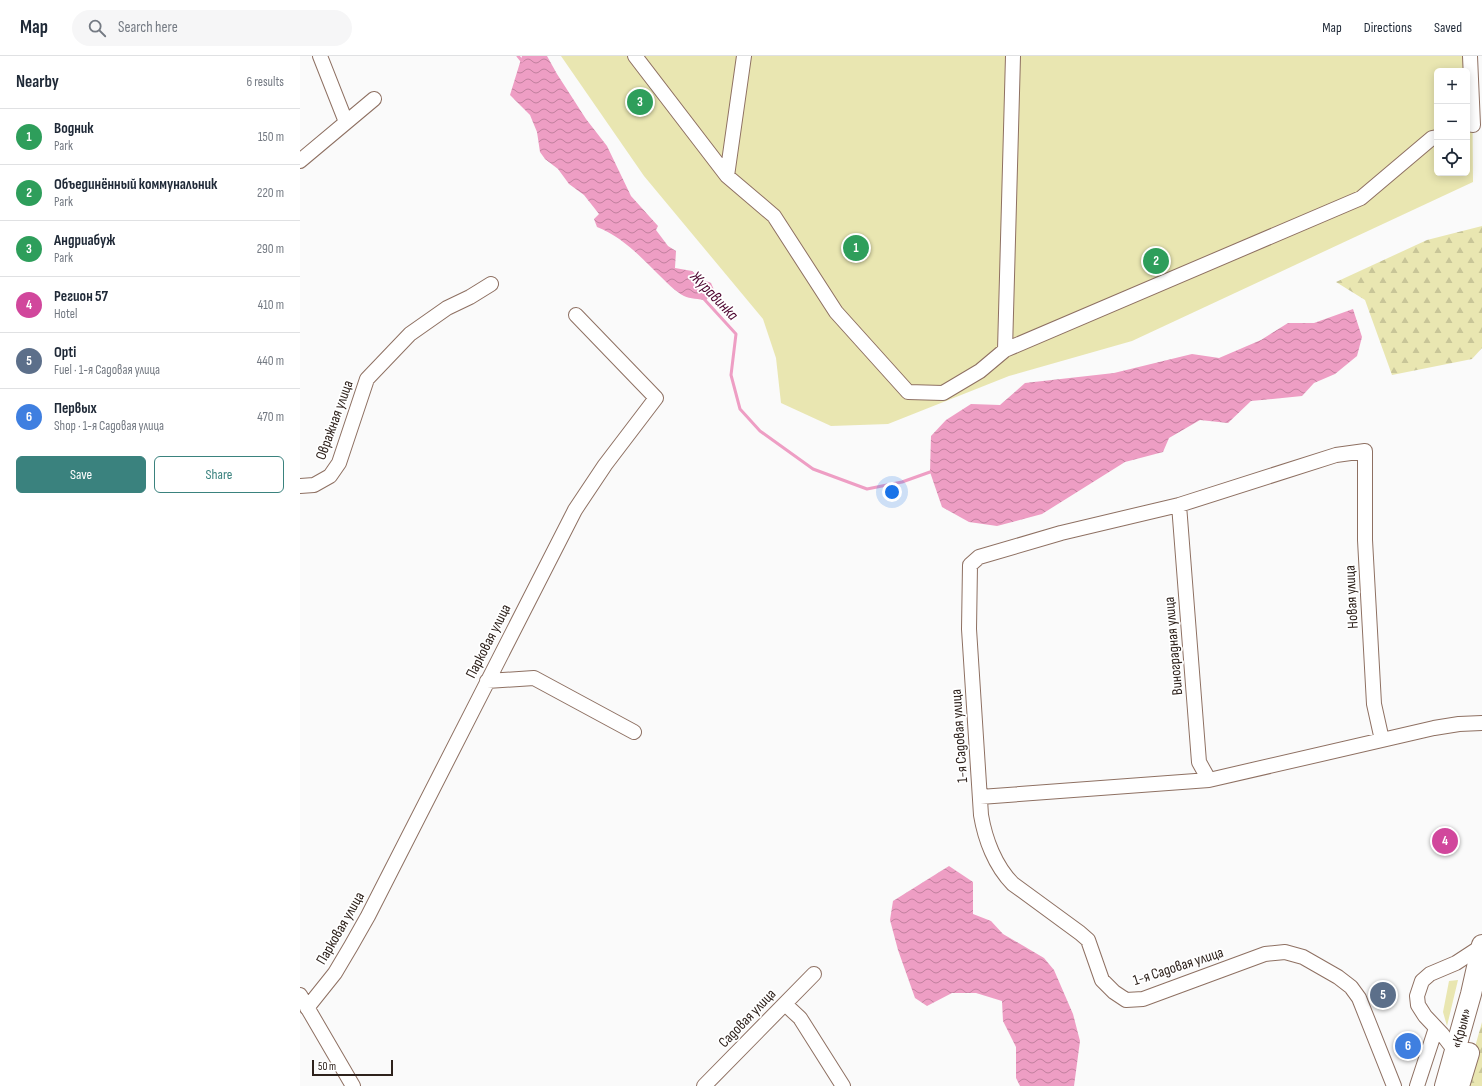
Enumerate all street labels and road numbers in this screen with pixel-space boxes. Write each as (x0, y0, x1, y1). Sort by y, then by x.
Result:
street label: Овражная улица (311, 378, 358, 463)
street label: Новая улица (1340, 565, 1363, 629)
street label: Виноградная улица (1160, 596, 1187, 696)
street label: Парковая улица (462, 601, 515, 682)
street label: 1-я Садовая улица (947, 688, 972, 783)
street label: Парковая улица (312, 888, 369, 968)
street label: 1-я Садовая улица (1131, 943, 1226, 990)
street label: Садовая улица (715, 985, 780, 1052)
street label: «Крым» (1447, 1006, 1476, 1050)

